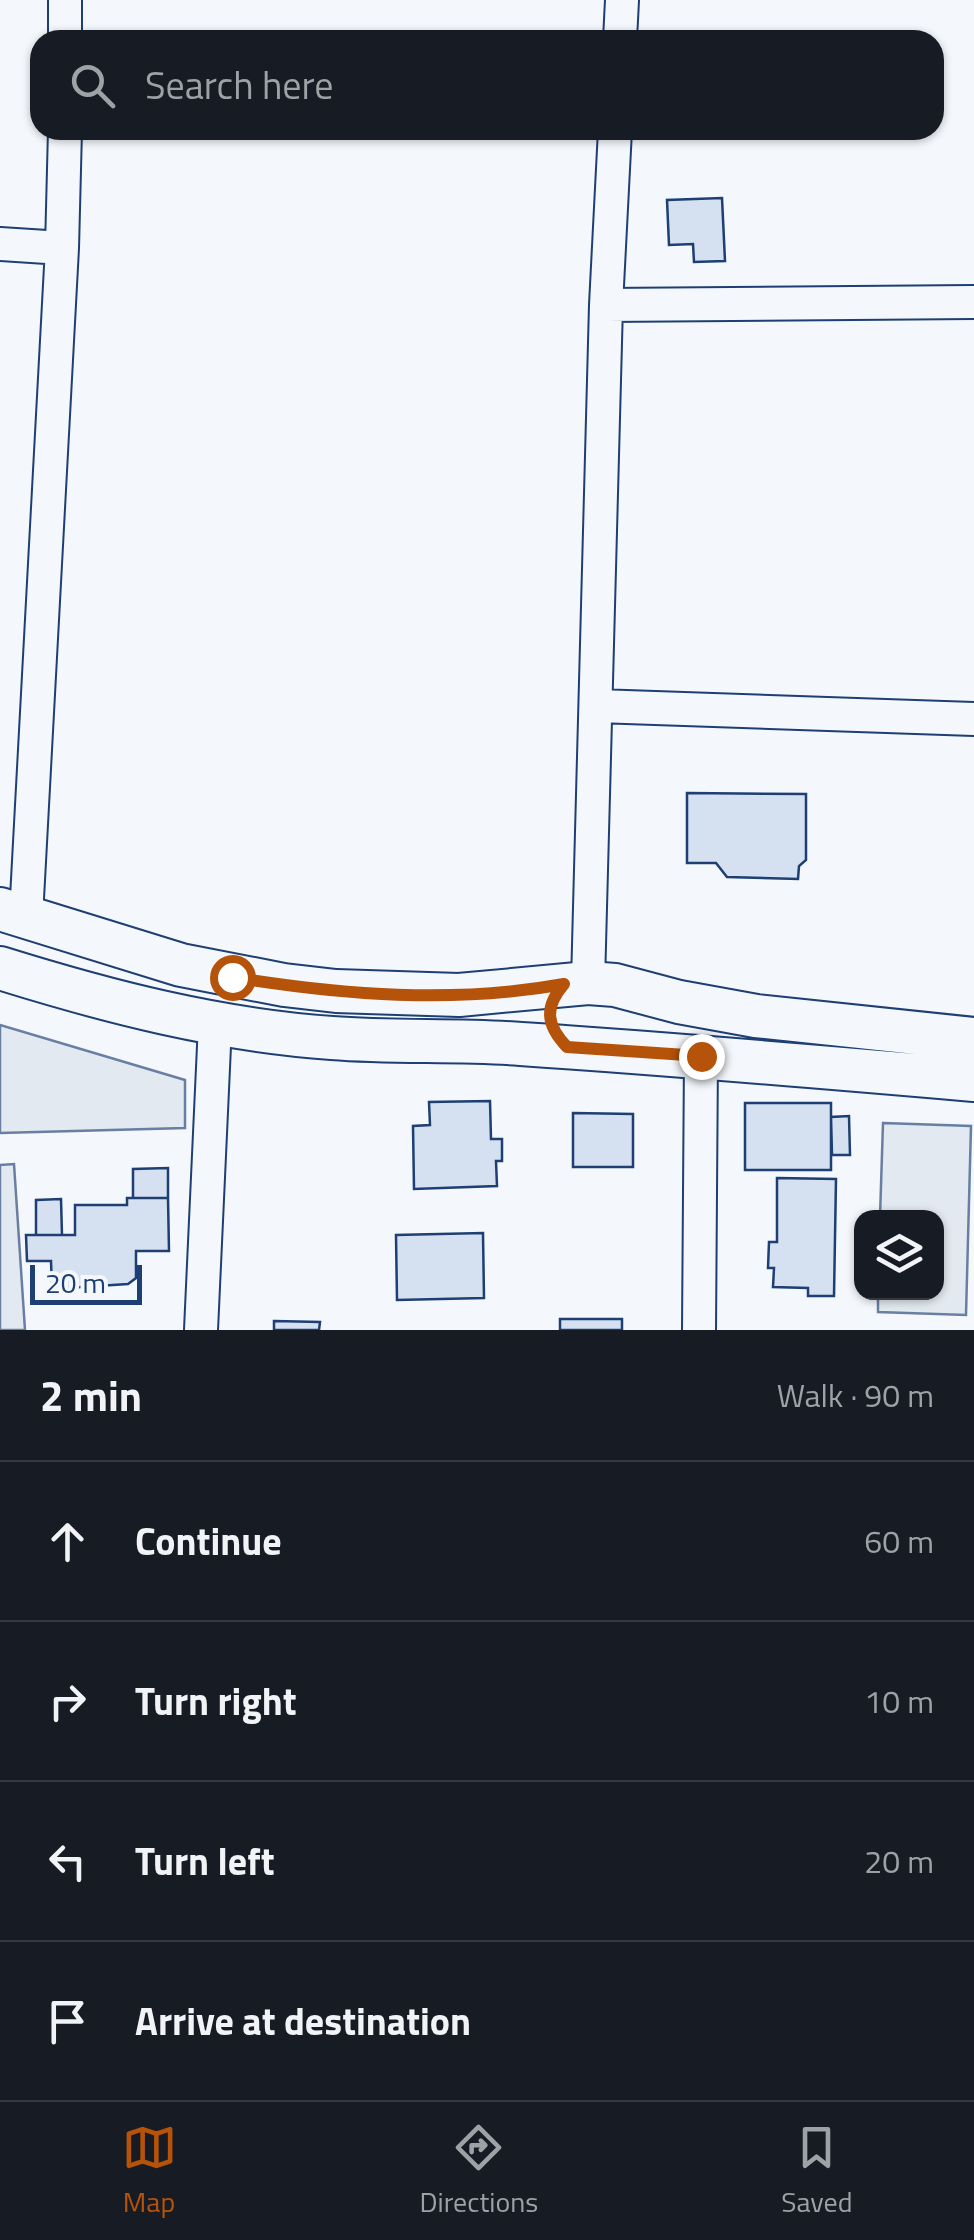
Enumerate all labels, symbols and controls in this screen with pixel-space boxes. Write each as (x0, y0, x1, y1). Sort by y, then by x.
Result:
search box (30, 30, 944, 140)
text: Search here (145, 56, 333, 114)
icon: search (65, 58, 120, 113)
route start (210, 955, 256, 1001)
route end (679, 1034, 725, 1080)
map controls (854, 1210, 944, 1300)
button: layers (854, 1210, 944, 1300)
scale bar (30, 1260, 142, 1304)
text: 20 m (45, 1261, 106, 1304)
text: 2 min (40, 1363, 142, 1427)
text: Walk · 90 m (777, 1371, 934, 1419)
text: Continue (135, 1512, 282, 1570)
icon: ahead (40, 1514, 95, 1569)
text: 60 m (864, 1517, 934, 1565)
text: Turn right (135, 1672, 297, 1730)
icon: right (40, 1674, 95, 1729)
text: 10 m (864, 1677, 934, 1725)
text: Turn left (135, 1832, 275, 1890)
icon: left (40, 1834, 95, 1889)
text: 20 m (864, 1837, 934, 1885)
text: Arrive at destination (135, 1992, 471, 2050)
icon: arrive (40, 1994, 95, 2049)
tab: Map (122, 2120, 177, 2223)
tab: Directions (420, 2120, 538, 2223)
tab: Saved (781, 2120, 852, 2223)

